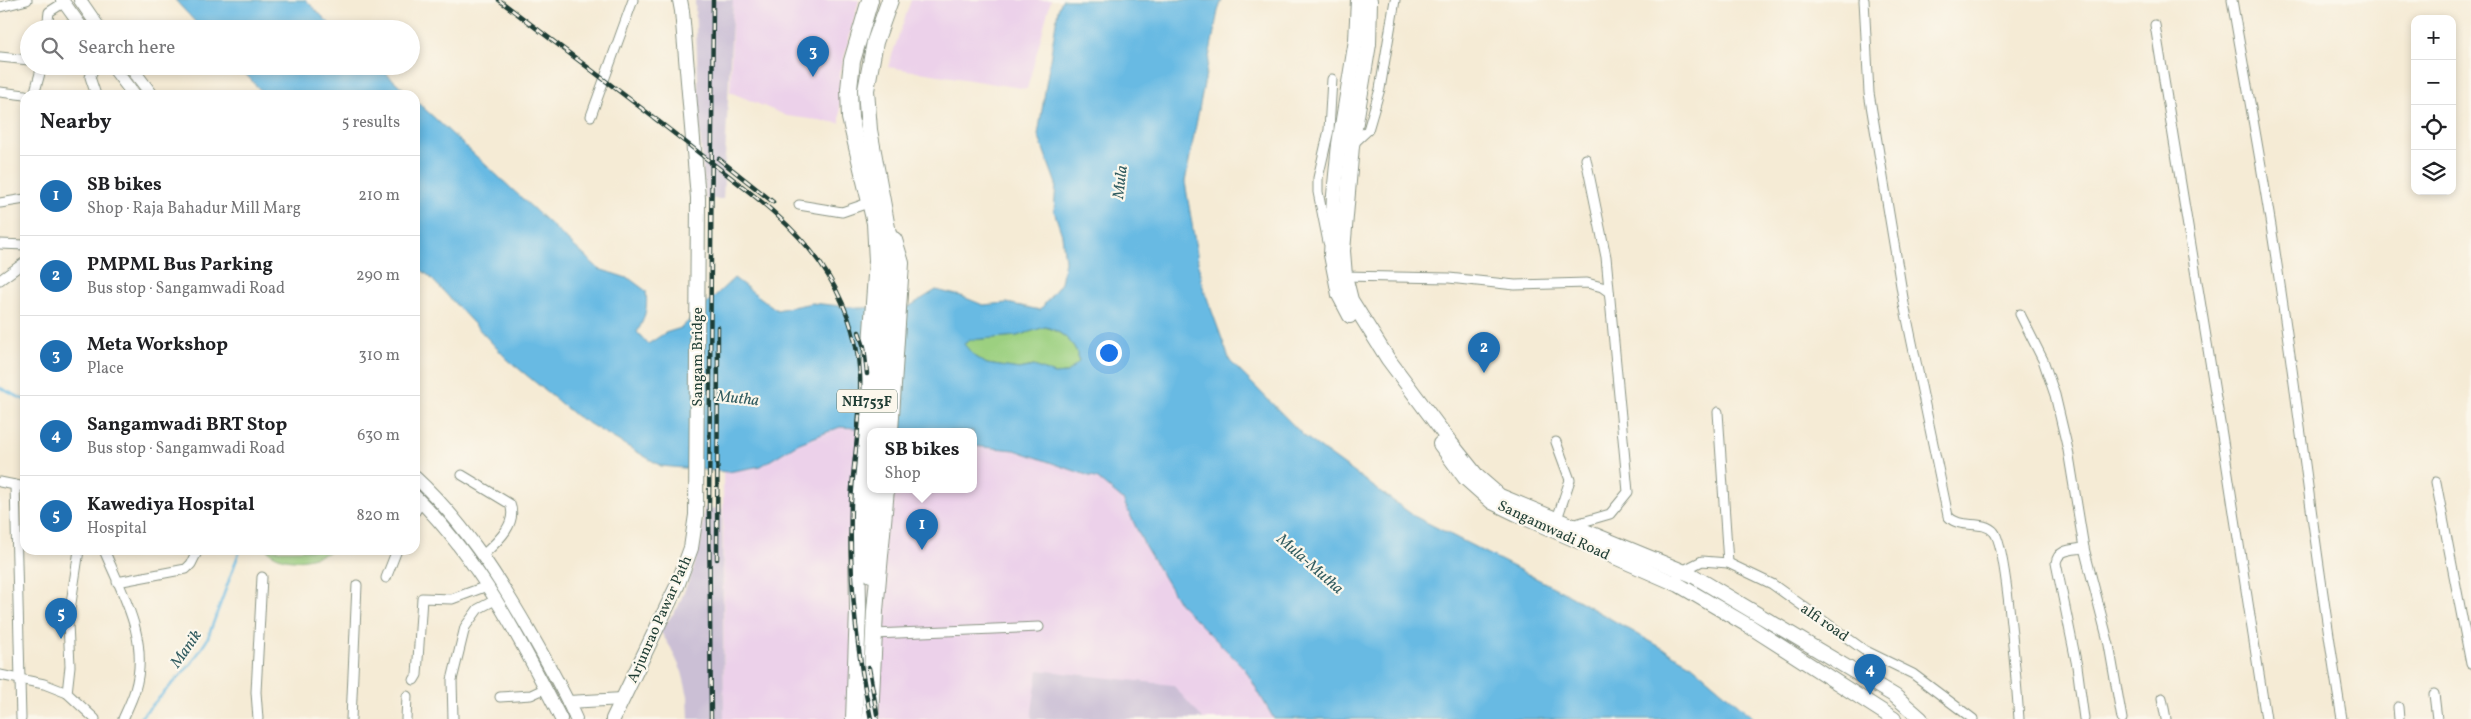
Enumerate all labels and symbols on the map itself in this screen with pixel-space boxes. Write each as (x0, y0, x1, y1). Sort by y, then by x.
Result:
pin: 3 (797, 36, 829, 77)
water label: Mula (1108, 164, 1134, 201)
street label: Sangam Bridge (688, 307, 709, 407)
pin: 2 (1468, 332, 1500, 373)
your location (1096, 340, 1122, 366)
water label: Mutha (714, 386, 761, 412)
road number: NH753F (837, 390, 897, 412)
street label: Sangamwadi Road (1494, 496, 1613, 567)
pin: 1 (906, 509, 938, 550)
water label: Mula-Mutha (1271, 529, 1348, 600)
street label: Arjunrao Pawar Path (623, 552, 698, 687)
pin: 5 (45, 598, 77, 639)
street label: alfi road (1796, 599, 1853, 647)
water label: Manik (165, 625, 208, 673)
pin: 4 (1854, 654, 1886, 695)

